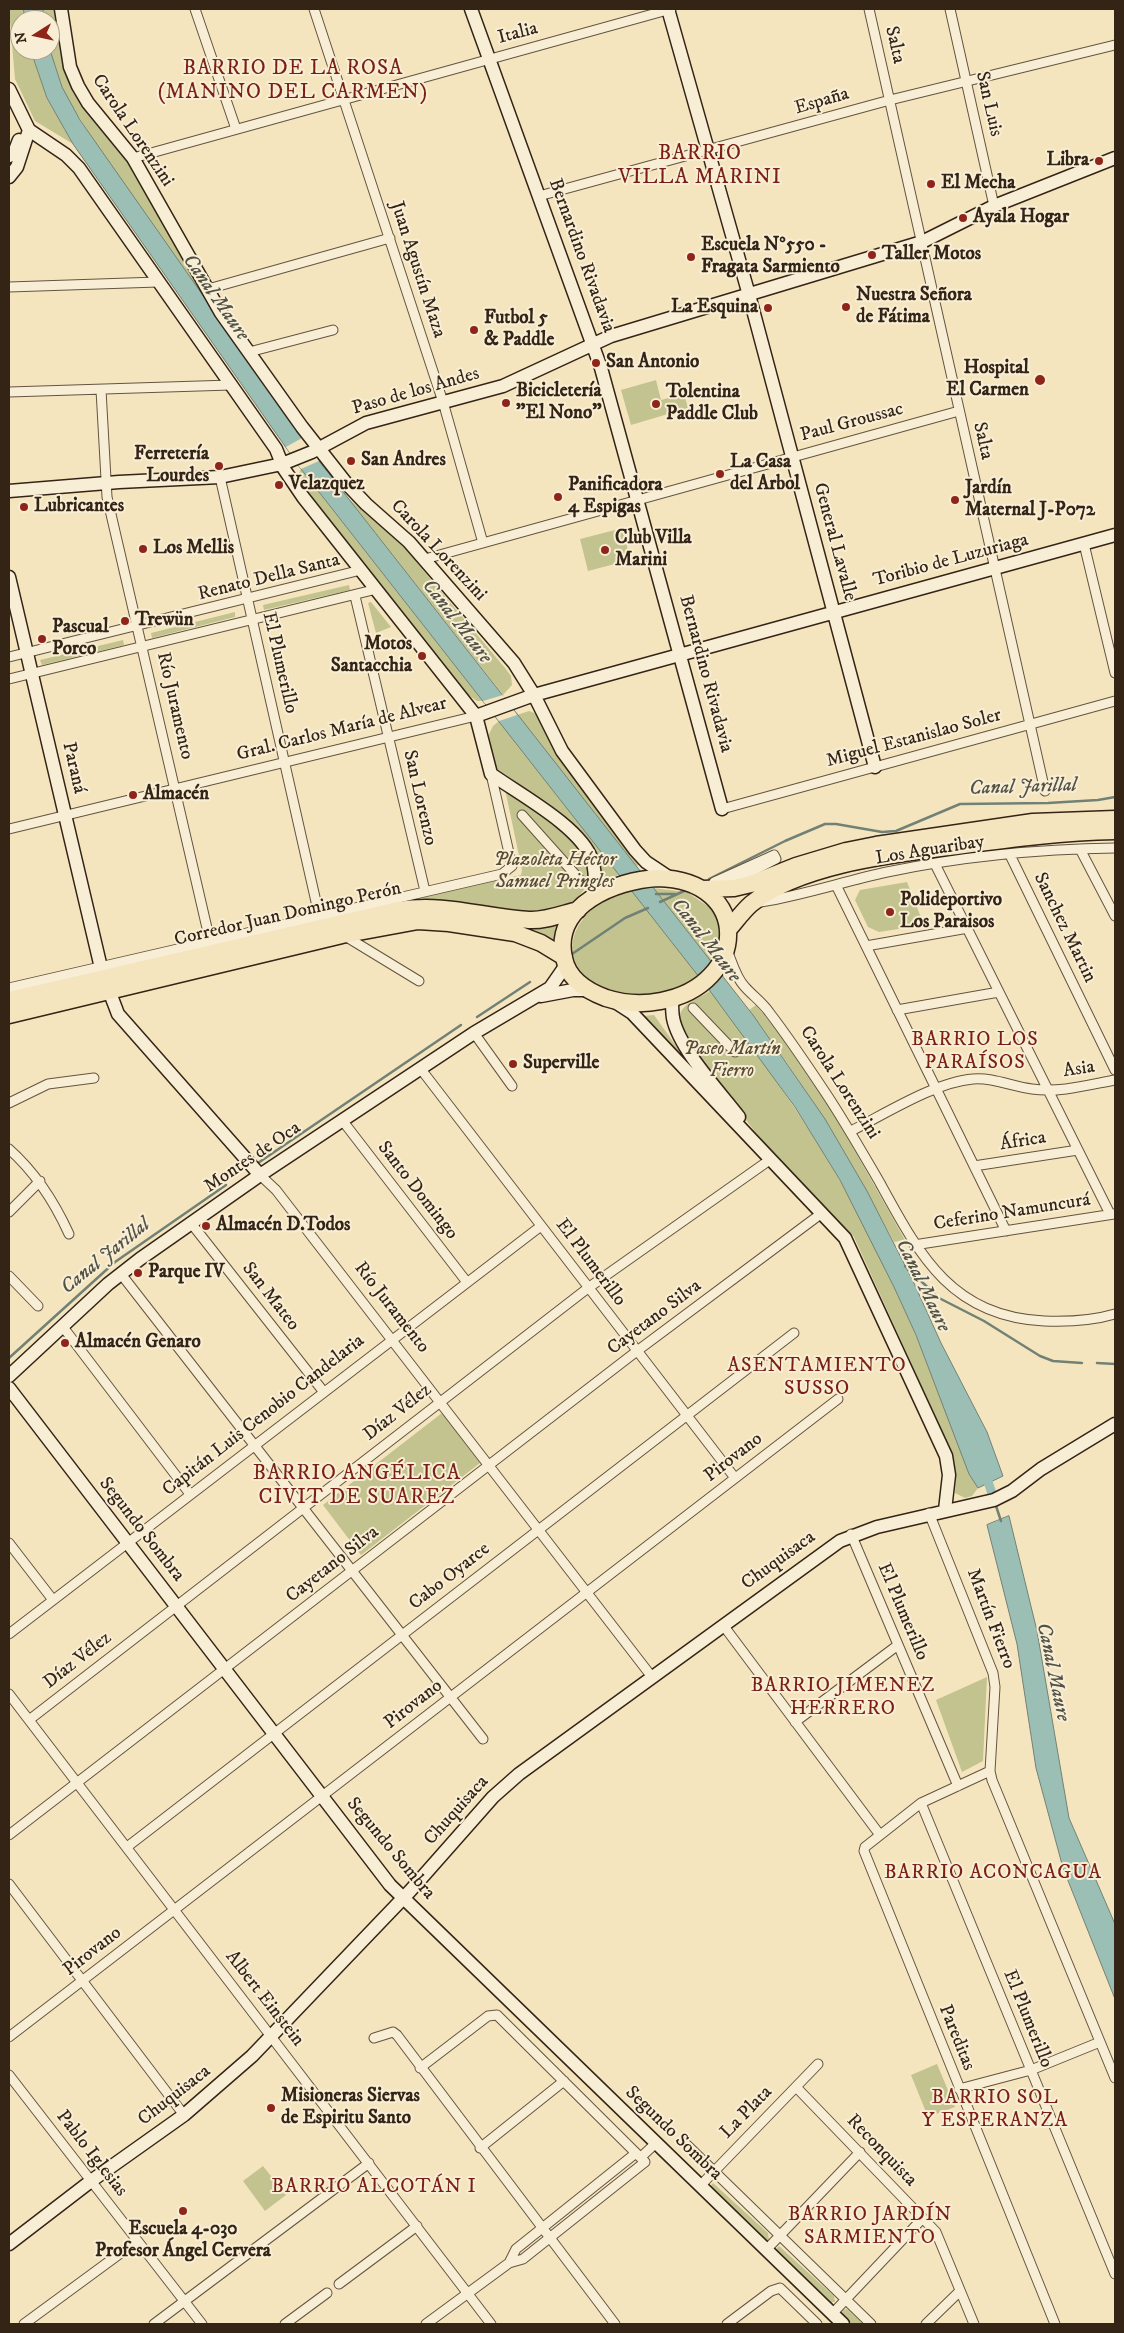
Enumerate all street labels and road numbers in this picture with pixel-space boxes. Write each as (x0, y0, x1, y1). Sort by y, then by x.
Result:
street label: Italia (496, 18, 540, 50)
street label: Salta (879, 24, 909, 66)
street label: San Luis (969, 69, 1007, 139)
street label: Carola Lorenzini (86, 71, 178, 191)
street label: España (792, 83, 852, 121)
street label: Bernardino Rivadavia (543, 176, 619, 336)
street label: Juan Agustín Maza (384, 199, 450, 341)
street label: Paso de los Andes (350, 363, 482, 421)
street label: Paul Groussac (798, 398, 906, 448)
street label: Salta (967, 420, 997, 462)
street label: General Lavalle (807, 481, 861, 603)
street label: Carola Lorenzini (385, 496, 491, 606)
street label: Toribio de Luzuriaga (871, 529, 1031, 593)
street label: Renato Della Santa (196, 549, 342, 607)
street label: Bernardino Rivadavia (673, 593, 737, 755)
street label: El Plumerillo (256, 610, 302, 716)
street label: Río Juramento (151, 650, 197, 762)
street label: Gral. Carlos María de Alvear (235, 693, 449, 767)
street label: Miguel Estanislao Soler (824, 705, 1004, 773)
street label: Paraná (56, 740, 90, 796)
street label: San Lorenzo (397, 748, 441, 848)
street label: Los Aguaribay (874, 831, 986, 871)
street label: Sanchez Martin (1028, 869, 1100, 987)
street label: Corredor Juan Domingo Perón (172, 878, 404, 952)
street label: Carola Lorenzini (794, 1022, 884, 1144)
street label: Asia (1062, 1056, 1096, 1084)
street label: Montes de Oca (200, 1117, 306, 1199)
street label: África (998, 1127, 1048, 1157)
street label: Santo Domingo (372, 1137, 462, 1245)
street label: Ceferino Namuncurá (932, 1189, 1092, 1237)
street label: El Plumerillo (550, 1215, 630, 1311)
street label: San Mateo (236, 1258, 304, 1336)
street label: Río Juramento (348, 1258, 434, 1358)
street label: Cayetano Silva (604, 1275, 706, 1361)
street label: Capitán Luis Cenobio Candelaria (159, 1330, 369, 1502)
street label: Díaz Vélez (359, 1379, 437, 1447)
street label: Pirovano (700, 1428, 768, 1488)
street label: Segundo Sombra (93, 1473, 189, 1587)
street label: Cayetano Silva (282, 1522, 384, 1608)
street label: Chuquisaca (738, 1527, 820, 1595)
street label: Cabo Oyarce (405, 1538, 495, 1616)
street label: El Plumerillo (871, 1560, 933, 1664)
street label: Martín Fierro (960, 1566, 1020, 1672)
street label: Díaz Vélez (39, 1627, 117, 1695)
street label: Pirovano (380, 1675, 448, 1735)
street label: Chuquisaca (420, 1771, 494, 1851)
street label: Segundo Sombra (341, 1793, 439, 1905)
street label: Pirovano (59, 1922, 127, 1982)
street label: Albert Einstein (220, 1947, 308, 2051)
street label: El Plumerillo (997, 1967, 1057, 2071)
street label: Pareditas (933, 2002, 979, 2074)
street label: Chuquisaca (134, 2061, 216, 2131)
street label: Segundo Sombra (620, 2082, 726, 2186)
street label: La Plata (716, 2082, 778, 2144)
street label: Pablo Iglesias (50, 2106, 132, 2202)
street label: Reconquista (841, 2110, 921, 2192)

